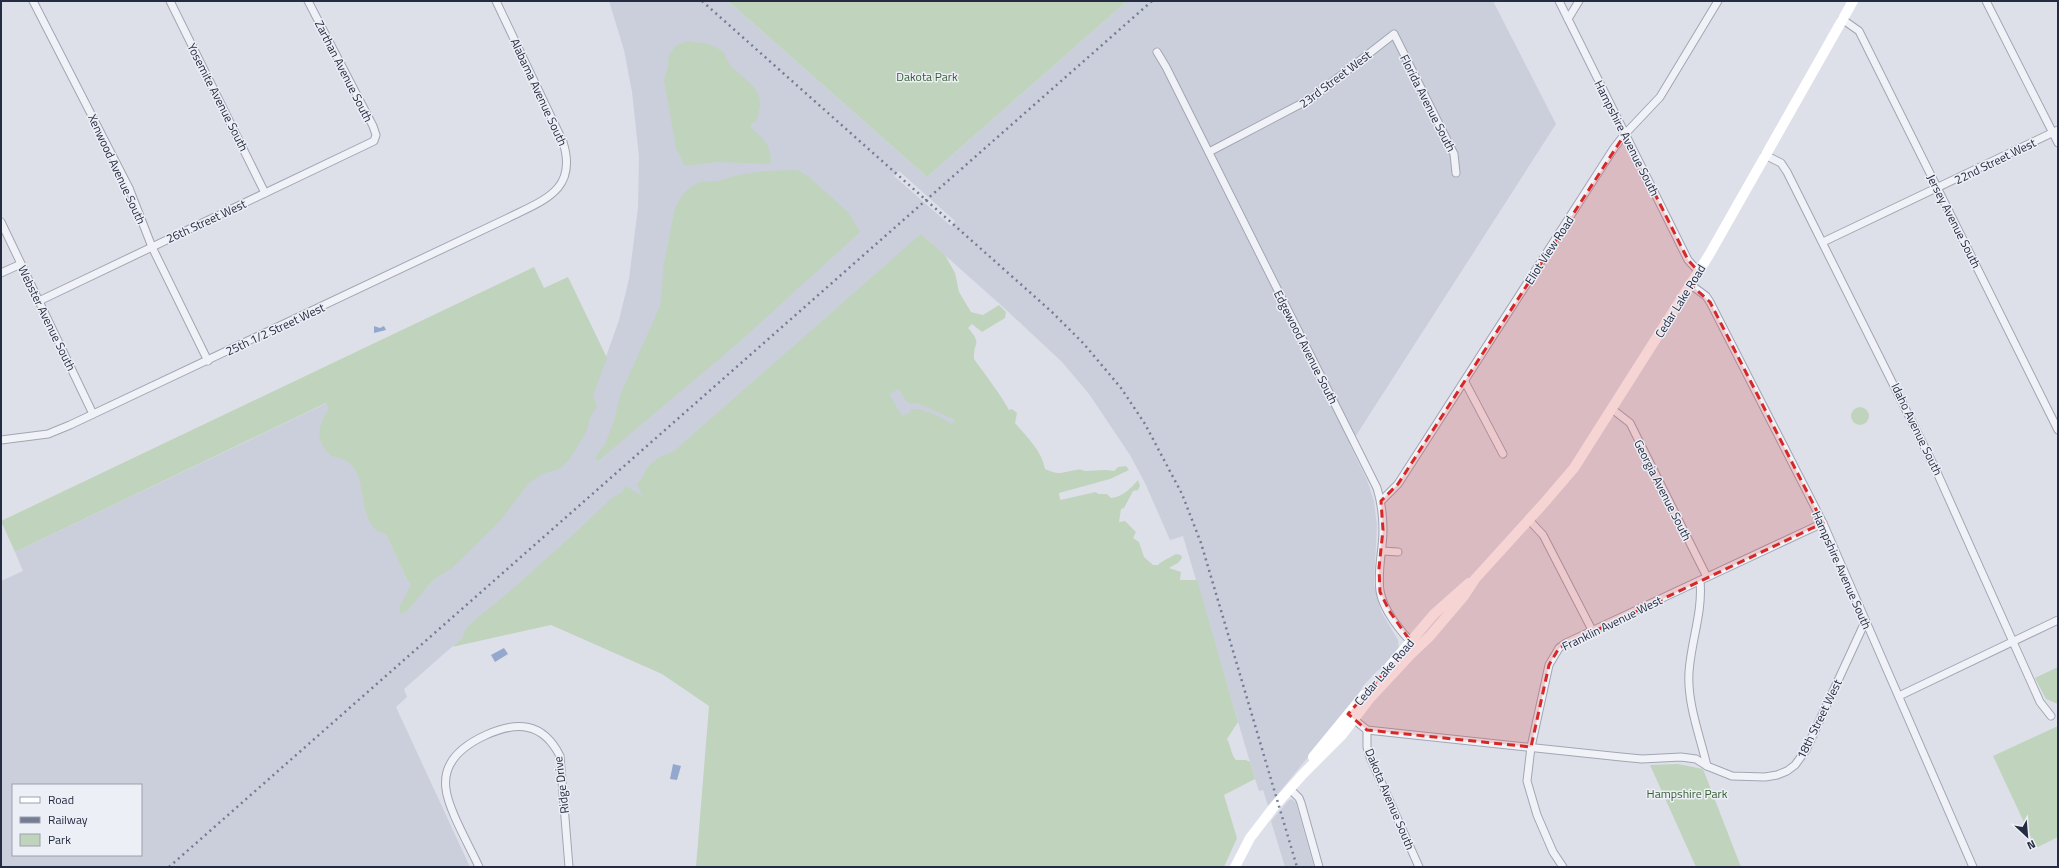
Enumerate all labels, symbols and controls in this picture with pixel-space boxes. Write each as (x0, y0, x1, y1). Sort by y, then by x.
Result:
street label: Zarthan Avenue South (310, 17, 378, 125)
street label: Alabama Avenue South (506, 35, 572, 149)
street label: Yosemite Avenue South (182, 40, 254, 154)
street label: 23rd Street West (1295, 45, 1376, 113)
street label: Florida Avenue South (1395, 51, 1461, 155)
park label: Dakota Park (896, 67, 958, 86)
street label: Hampshire Avenue South (1590, 77, 1664, 199)
street label: Xenwood Avenue South (83, 111, 151, 227)
street label: 22nd Street West (1951, 133, 2040, 189)
street label: Jersey Avenue South (1922, 171, 1986, 271)
street label: 26th Street West (163, 194, 250, 248)
street label: Eliot View Road (1520, 212, 1578, 288)
street label: Cedar Lake Road (1650, 260, 1710, 342)
street label: Webster Avenue South (13, 262, 81, 374)
street label: Edgewood Avenue South (1269, 287, 1343, 407)
street label: 25th 1/2 Street West (222, 297, 328, 360)
street label: Idaho Avenue South (1886, 380, 1948, 478)
street label: Georgia Avenue South (1629, 436, 1697, 544)
street label: Hampshire Avenue South (1807, 508, 1877, 632)
street label: Franklin Avenue West (1559, 590, 1666, 656)
street label: Cedar Lake Road (1349, 634, 1419, 710)
street label: 18th Street West (1791, 675, 1847, 762)
street label: Dakota Avenue South (1360, 745, 1420, 853)
street label: Ridge Drive (548, 755, 574, 815)
legend (12, 784, 142, 856)
park label: Hampshire Park (1647, 784, 1728, 803)
text: Road (48, 790, 74, 809)
text: Railway (48, 810, 88, 829)
north arrow (2007, 816, 2047, 856)
text: Park (48, 830, 71, 849)
text: N (2024, 836, 2038, 854)

